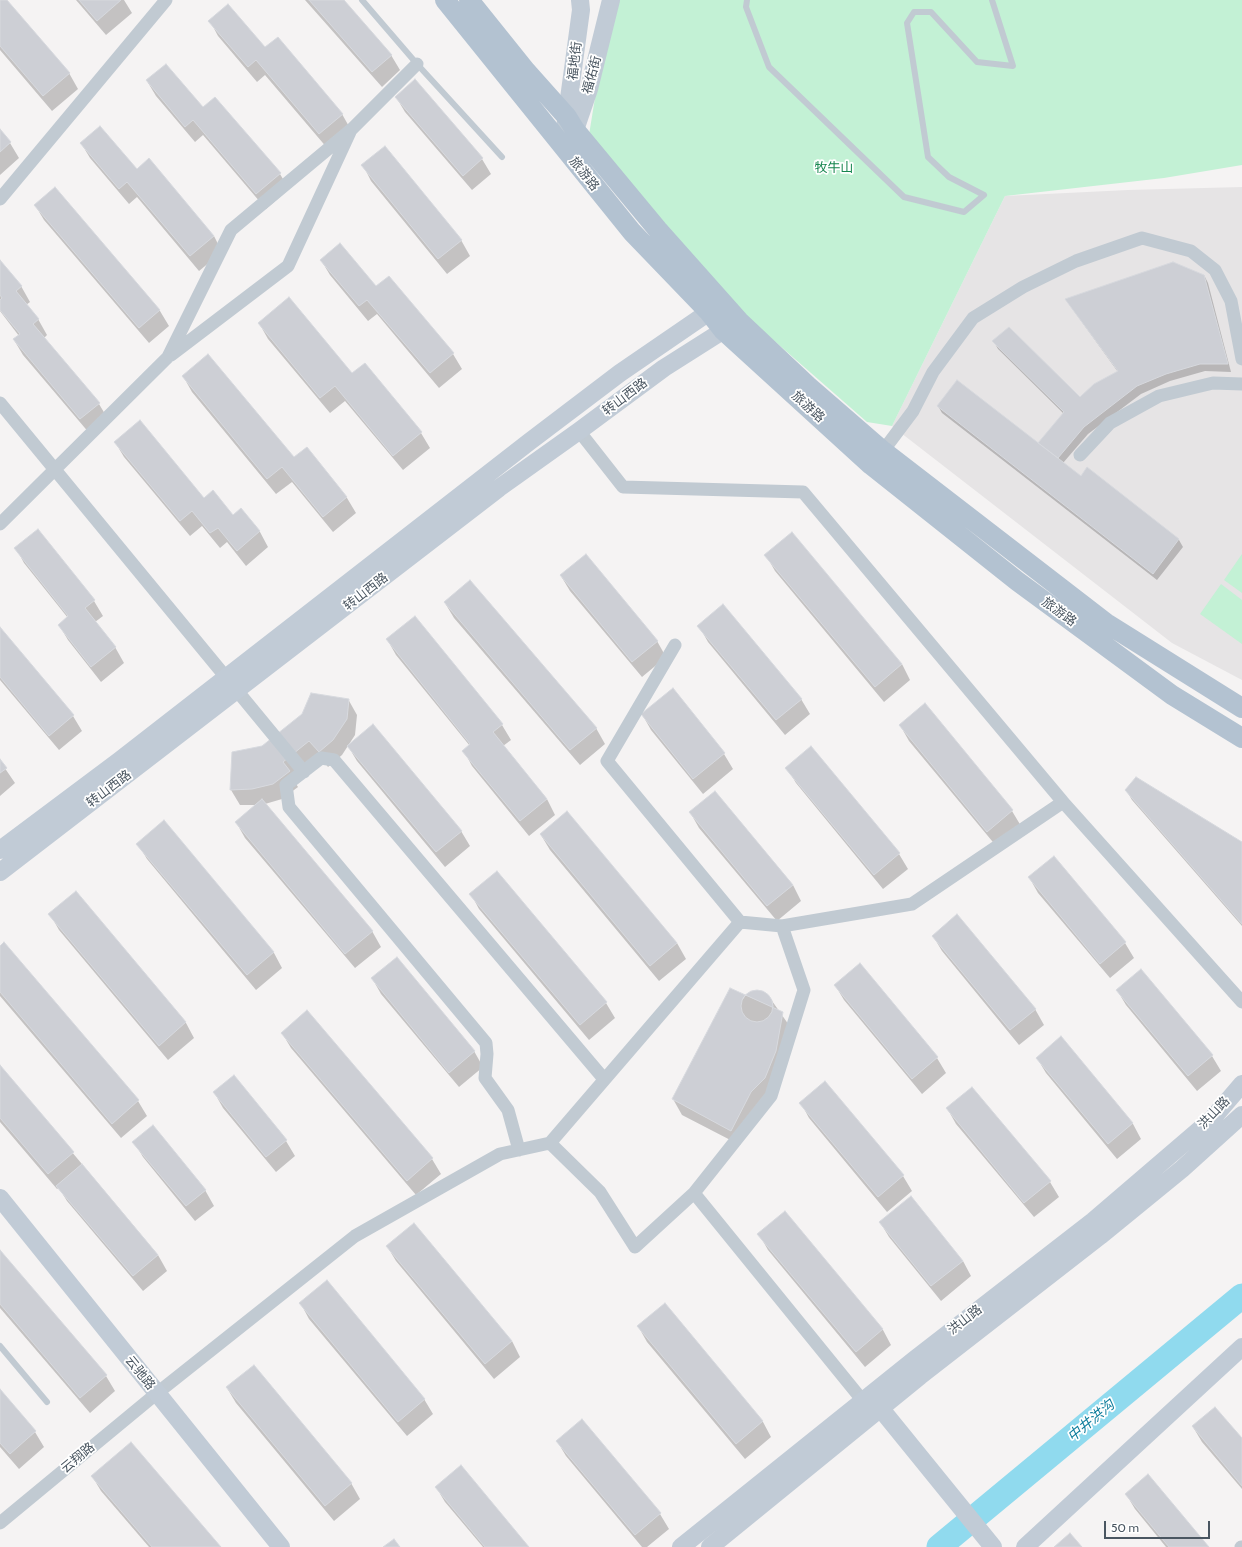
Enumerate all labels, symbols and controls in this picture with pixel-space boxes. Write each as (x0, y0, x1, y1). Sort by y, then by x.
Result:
street label: 福地街 (565, 41, 585, 81)
street label: 福佑街 (579, 54, 605, 96)
street label: 旅游路 (566, 154, 602, 194)
park label: 牧牛山 (815, 160, 853, 176)
street label: 转山西路 (600, 375, 650, 419)
street label: 旅游路 (788, 388, 828, 426)
street label: 转山西路 (341, 570, 391, 614)
street label: 旅游路 (1039, 594, 1079, 630)
street label: 转山西路 (84, 767, 134, 811)
street label: 洪山路 (1195, 1094, 1233, 1132)
street label: 洪山路 (945, 1302, 985, 1338)
street label: 云驰路 (122, 1353, 158, 1393)
water label: 中井洪沟 (1064, 1397, 1118, 1445)
street label: 云翔路 (58, 1439, 98, 1477)
scale bar (1106, 1513, 1212, 1539)
text: 50 m (1111, 1520, 1139, 1535)

